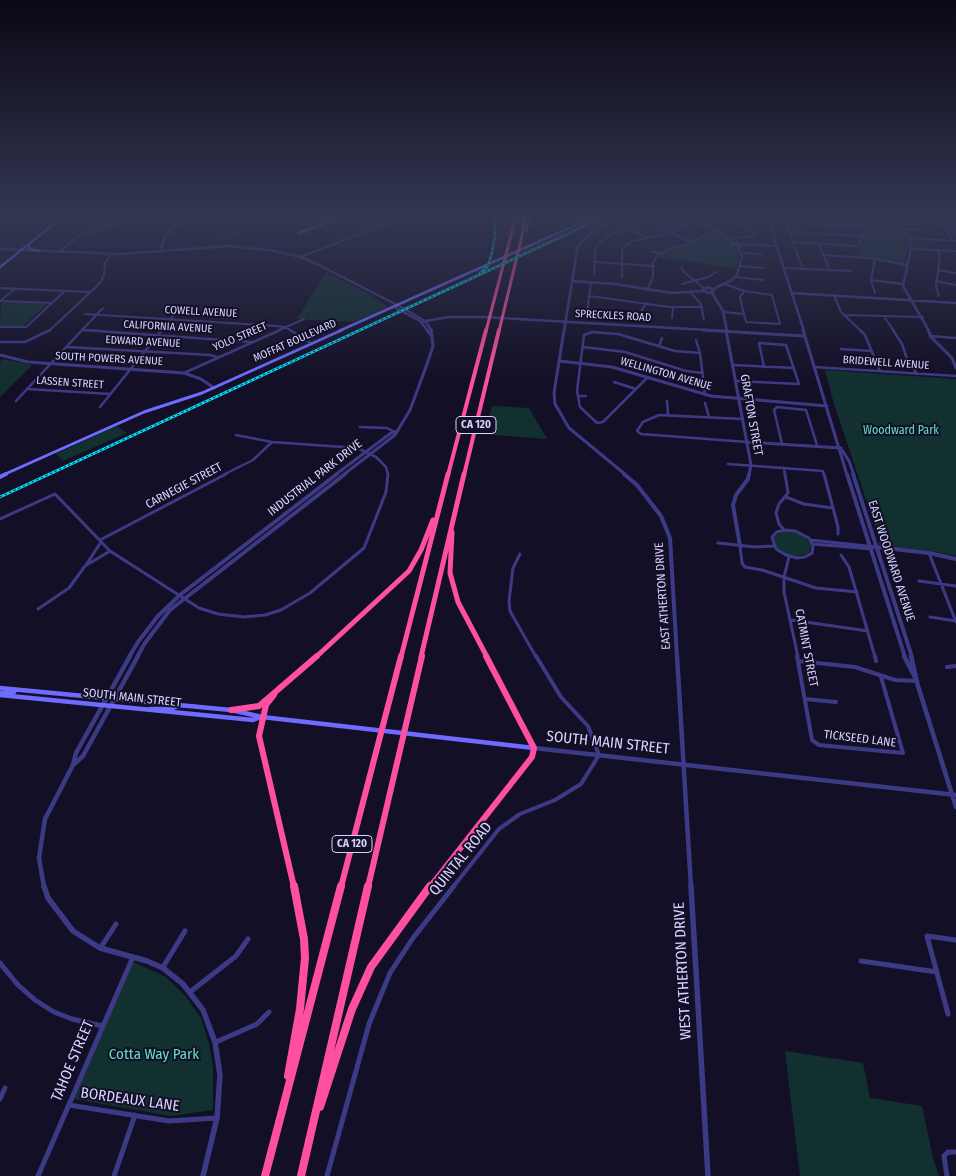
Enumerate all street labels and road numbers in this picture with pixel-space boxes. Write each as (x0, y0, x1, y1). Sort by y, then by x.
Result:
street label: COWELL AVENUE (164, 304, 238, 320)
street label: SPRECKLES ROAD (574, 307, 652, 325)
street label: MOFFAT BOULEVARD (251, 317, 339, 365)
street label: CALIFORNIA AVENUE (123, 318, 213, 336)
street label: YOLO STREET (211, 320, 269, 354)
street label: EDWARD AVENUE (105, 333, 181, 351)
street label: SOUTH POWERS AVENUE (55, 350, 163, 368)
street label: BRIDEWELL AVENUE (842, 353, 930, 373)
street label: WELLINGTON AVENUE (619, 355, 713, 393)
street label: GRAFTON STREET (737, 373, 765, 457)
street label: LASSEN STREET (36, 374, 104, 392)
road number: CA 120 (456, 416, 496, 434)
street label: INDUSTRIAL PARK DRIVE (265, 437, 365, 519)
street label: CARNEGIE STREET (143, 460, 225, 512)
street label: EAST WOODWARD AVENUE (865, 499, 917, 623)
street label: EAST ATHERTON DRIVE (652, 542, 674, 650)
street label: CATMINT STREET (791, 608, 821, 688)
street label: SOUTH MAIN STREET (82, 686, 182, 710)
street label: TICKSEED LANE (823, 727, 897, 751)
street label: SOUTH MAIN STREET (546, 728, 670, 758)
street label: QUINTAL ROAD (426, 819, 496, 899)
road number: CA 120 (332, 836, 372, 852)
street label: WEST ATHERTON DRIVE (670, 902, 696, 1040)
street label: TAHOE STREET (48, 1018, 98, 1104)
street label: BORDEAUX LANE (79, 1084, 181, 1116)

